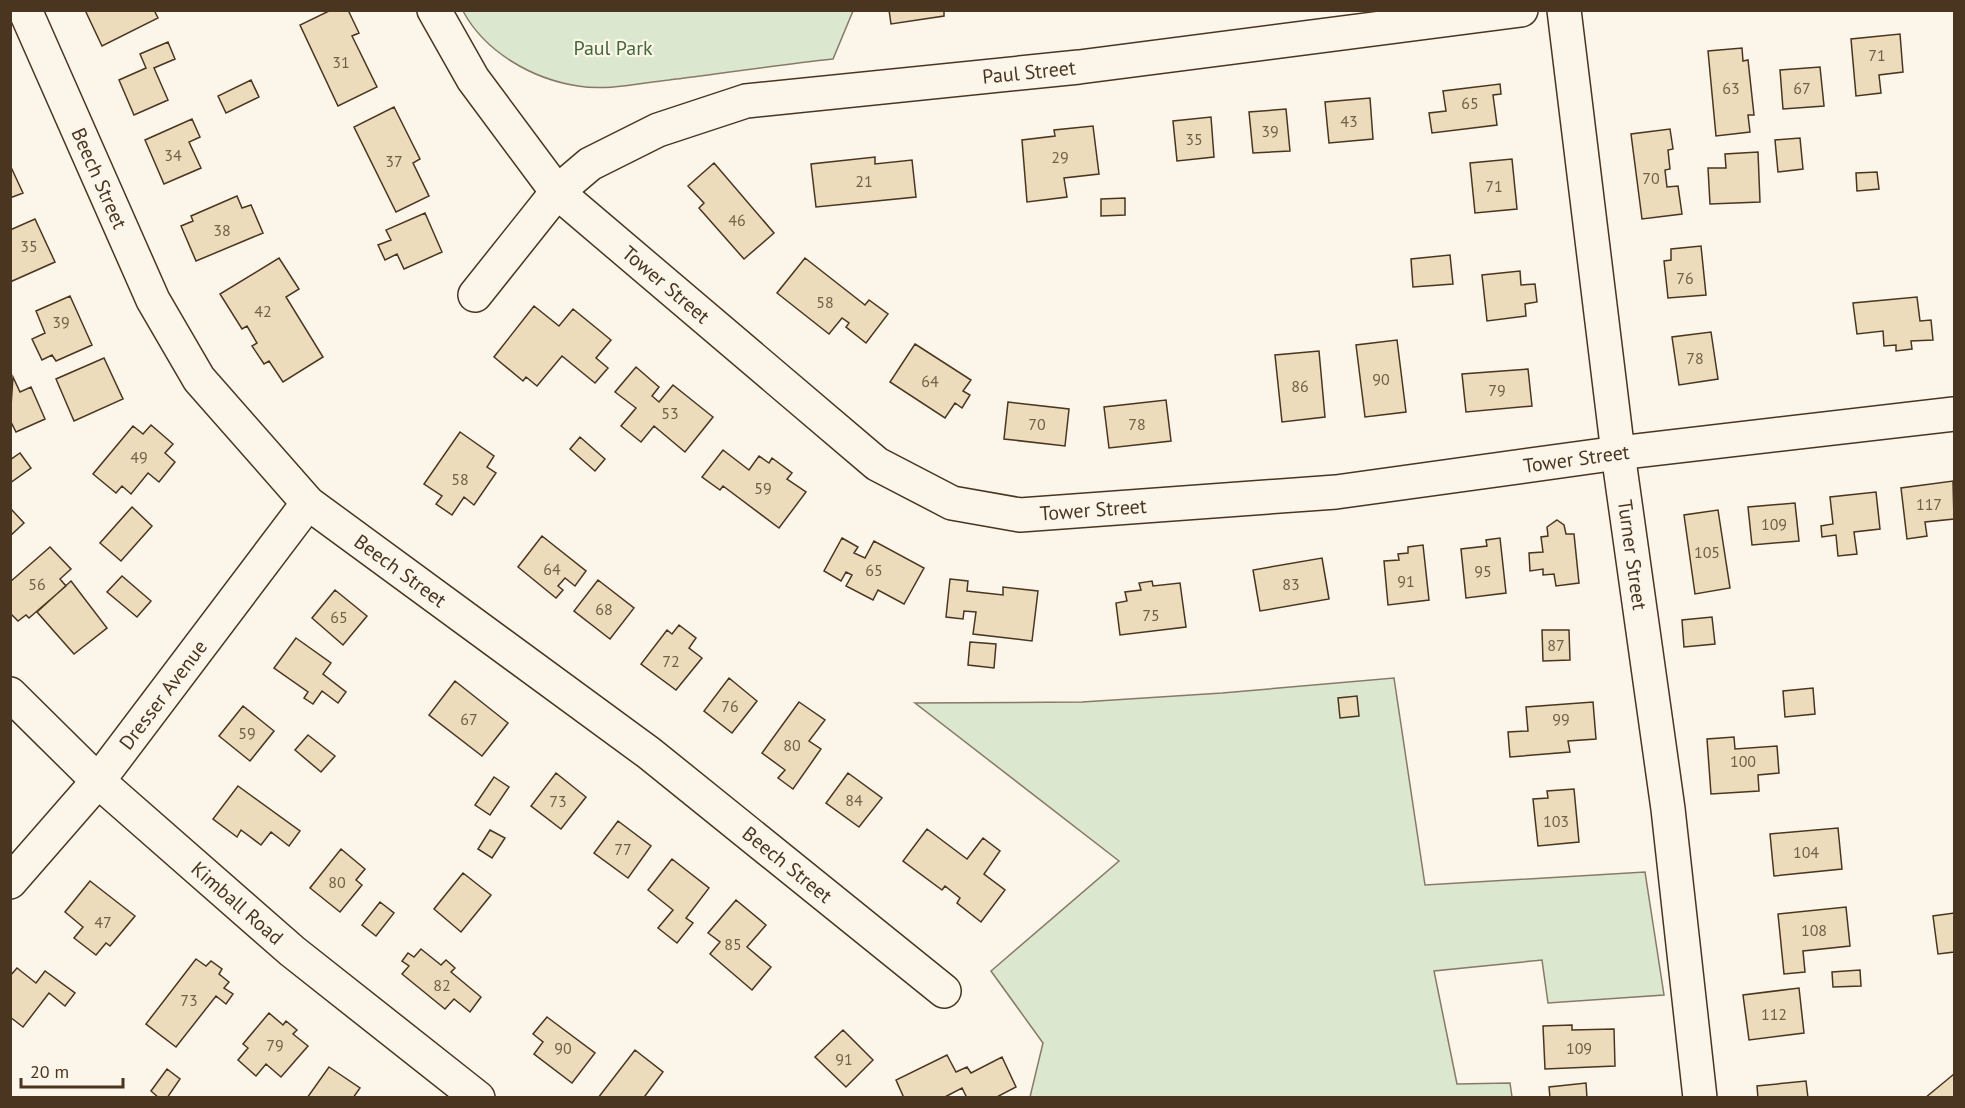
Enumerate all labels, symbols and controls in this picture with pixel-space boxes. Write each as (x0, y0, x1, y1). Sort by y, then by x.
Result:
park label: Paul Park (573, 35, 653, 61)
house number: 71 (1868, 45, 1886, 65)
house number: 31 (332, 52, 350, 72)
street label: Paul Street (981, 54, 1077, 90)
house number: 63 (1722, 78, 1740, 98)
house number: 67 (1793, 78, 1811, 98)
house number: 65 (1461, 93, 1479, 113)
house number: 43 (1340, 111, 1358, 131)
house number: 39 (1261, 121, 1279, 141)
street label: Beech Street (66, 124, 133, 233)
house number: 35 (1185, 129, 1203, 149)
house number: 34 (164, 145, 182, 165)
house number: 29 (1051, 147, 1069, 167)
house number: 37 (385, 151, 403, 171)
house number: 70 (1642, 168, 1660, 188)
house number: 21 (855, 171, 873, 191)
house number: 71 (1485, 176, 1503, 196)
house number: 46 (728, 210, 746, 230)
house number: 38 (213, 220, 231, 240)
house number: 35 (20, 236, 38, 256)
street label: Tower Street (617, 240, 715, 329)
house number: 76 (1676, 268, 1694, 288)
house number: 58 (816, 292, 834, 312)
house number: 42 (254, 301, 272, 321)
house number: 39 (52, 312, 70, 332)
house number: 78 (1686, 348, 1704, 368)
house number: 90 (1372, 369, 1390, 389)
house number: 64 (921, 371, 939, 391)
house number: 86 (1291, 376, 1309, 396)
house number: 79 (1488, 380, 1506, 400)
house number: 53 (661, 403, 679, 423)
house number: 70 (1028, 414, 1046, 434)
house number: 78 (1128, 414, 1146, 434)
street label: Tower Street (1521, 439, 1631, 479)
house number: 49 (130, 447, 148, 467)
house number: 58 (451, 469, 469, 489)
house number: 59 (754, 478, 772, 498)
street label: Tower Street (1039, 493, 1148, 527)
house number: 117 (1916, 494, 1942, 514)
street label: Turner Street (1612, 498, 1653, 612)
house number: 109 (1761, 514, 1787, 534)
street label: Beech Street (349, 528, 452, 613)
house number: 105 (1694, 542, 1720, 562)
house number: 64 (543, 559, 561, 579)
house number: 65 (865, 560, 883, 580)
house number: 95 (1474, 561, 1492, 581)
house number: 91 (1397, 571, 1415, 591)
house number: 56 (28, 574, 46, 594)
house number: 83 (1282, 574, 1300, 594)
house number: 68 (595, 599, 613, 619)
house number: 75 (1142, 605, 1160, 625)
house number: 65 (330, 607, 348, 627)
street label: Dresser Avenue (113, 635, 213, 755)
house number: 87 (1547, 635, 1565, 655)
house number: 72 (662, 651, 680, 671)
house number: 76 (721, 696, 739, 716)
house number: 67 (460, 709, 478, 729)
house number: 99 (1552, 709, 1570, 729)
house number: 59 (238, 723, 256, 743)
house number: 80 (783, 735, 801, 755)
house number: 100 (1730, 751, 1756, 771)
house number: 84 (845, 790, 863, 810)
house number: 73 (549, 791, 567, 811)
house number: 103 (1543, 811, 1569, 831)
street label: Beech Street (737, 821, 838, 909)
house number: 77 (614, 839, 632, 859)
house number: 104 (1793, 842, 1819, 862)
street label: Kimball Road (186, 856, 289, 950)
house number: 80 (328, 872, 346, 892)
house number: 47 (94, 912, 112, 932)
house number: 108 (1801, 920, 1827, 940)
house number: 85 (724, 934, 742, 954)
house number: 82 (433, 975, 451, 995)
house number: 73 (180, 990, 198, 1010)
house number: 112 (1761, 1004, 1787, 1024)
house number: 79 (266, 1035, 284, 1055)
house number: 90 (554, 1038, 572, 1058)
house number: 109 (1566, 1038, 1592, 1058)
house number: 91 (835, 1049, 853, 1069)
scale bar (21, 1051, 123, 1089)
text: 20 m (30, 1060, 69, 1083)

